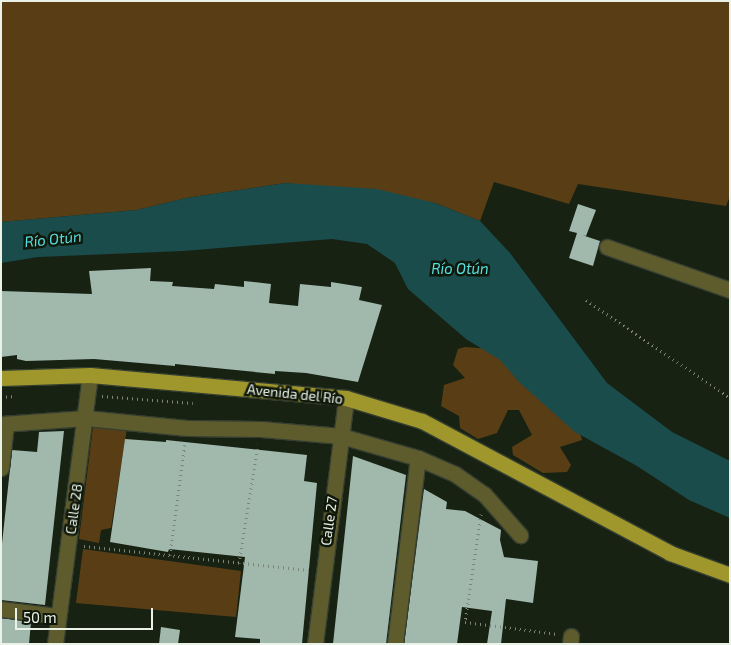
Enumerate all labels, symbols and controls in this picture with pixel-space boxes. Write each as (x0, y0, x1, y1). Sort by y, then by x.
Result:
water label: Río Otún (23, 227, 83, 251)
water label: Río Otún (431, 260, 489, 278)
street label: Avenida del Río (246, 381, 344, 407)
street label: Calle 28 (62, 483, 86, 535)
street label: Calle 27 (317, 495, 341, 547)
scale bar (18, 598, 155, 630)
text: 50 m (23, 608, 57, 626)

